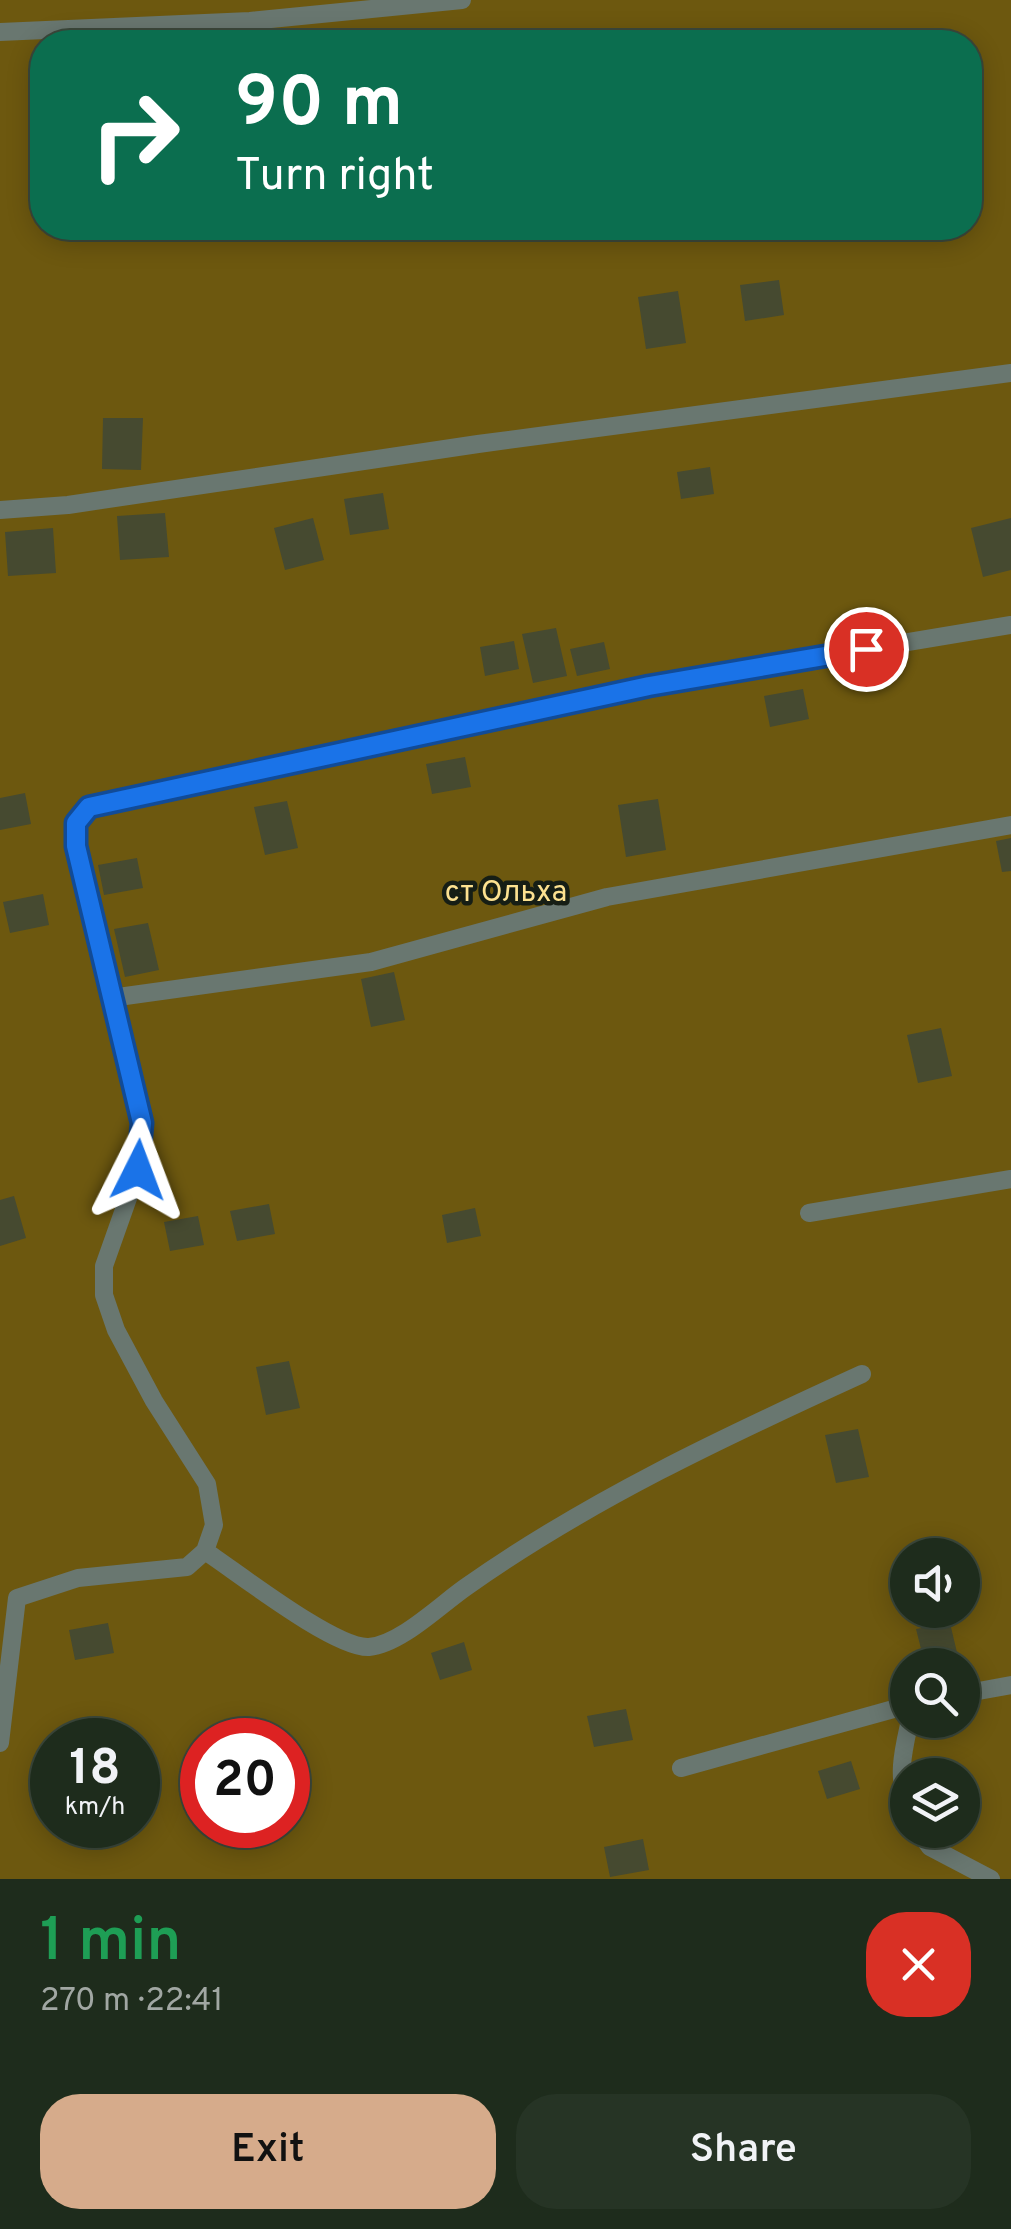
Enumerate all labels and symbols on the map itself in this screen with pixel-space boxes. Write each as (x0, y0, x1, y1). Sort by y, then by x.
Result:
pin (824, 607, 909, 692)
park label: ст Ольха (445, 875, 567, 912)
position arrow (86, 1118, 190, 1222)
speed limit sign: 20 (180, 1718, 310, 1848)

